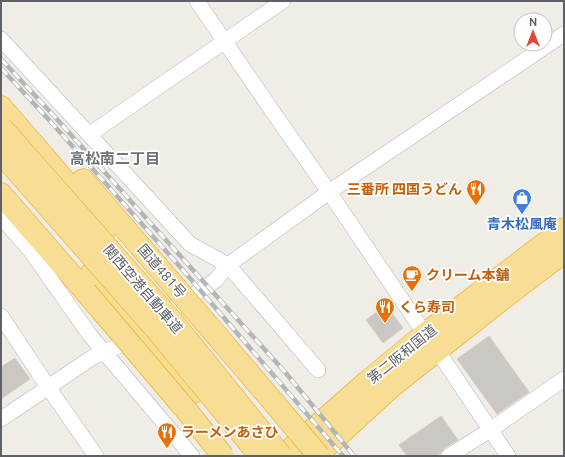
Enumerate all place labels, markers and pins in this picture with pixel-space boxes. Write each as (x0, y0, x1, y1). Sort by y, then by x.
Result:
restaurant icon: 三番所 四国うどん (465, 178, 487, 206)
place label: 三番所 四国うどん (347, 181, 462, 197)
shop icon: 青木松風庵 (511, 187, 533, 215)
place label: 青木松風庵 (487, 216, 557, 232)
cafe icon: クリーム本舗 (401, 264, 423, 292)
place label: クリーム本舗 (426, 267, 510, 283)
restaurant icon: くら寿司 (374, 296, 396, 324)
place label: くら寿司 (399, 299, 455, 315)
restaurant icon: ラーメンあさひ (156, 421, 178, 449)
place label: ラーメンあさひ (181, 424, 278, 440)

